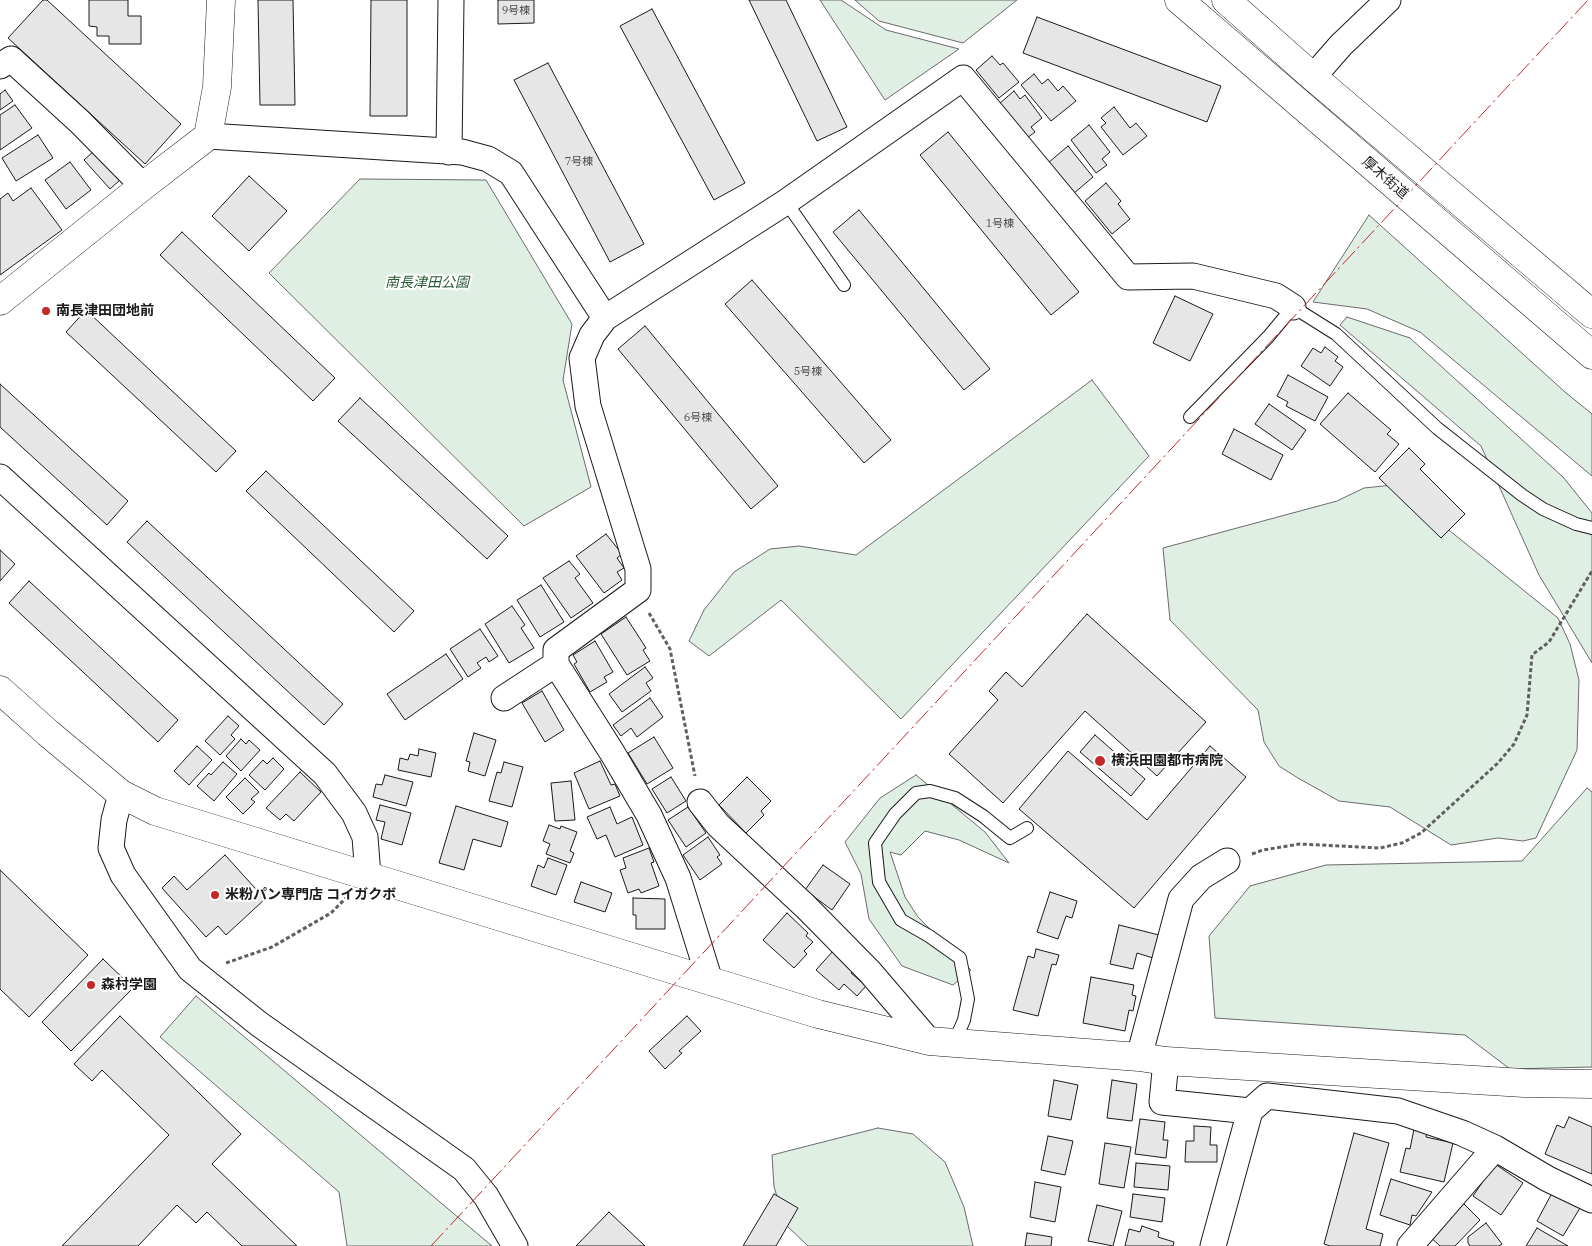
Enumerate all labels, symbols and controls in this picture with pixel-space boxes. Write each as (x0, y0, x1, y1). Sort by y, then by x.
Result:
house number: 9号棟 (502, 4, 530, 18)
street label: 厚木街道 (1358, 153, 1412, 203)
house number: 7号棟 (565, 155, 593, 169)
house number: 1号棟 (986, 217, 1014, 231)
park label: 南長津田公園 (385, 275, 469, 291)
place label: 南長津田団地前 (56, 303, 154, 319)
marker: 南長津田団地前 (40, 305, 52, 317)
house number: 5号棟 (794, 365, 822, 379)
house number: 6号棟 (684, 411, 712, 425)
place label: 横浜田園都市病院 (1111, 753, 1223, 769)
marker: 横浜田園都市病院 (1093, 754, 1107, 768)
place label: 米粉パン専門店 コイガクボ (225, 887, 396, 903)
marker: 米粉パン専門店 コイガクボ (209, 889, 221, 901)
place label: 森村学園 (101, 977, 157, 993)
marker: 森村学園 (85, 979, 97, 991)

